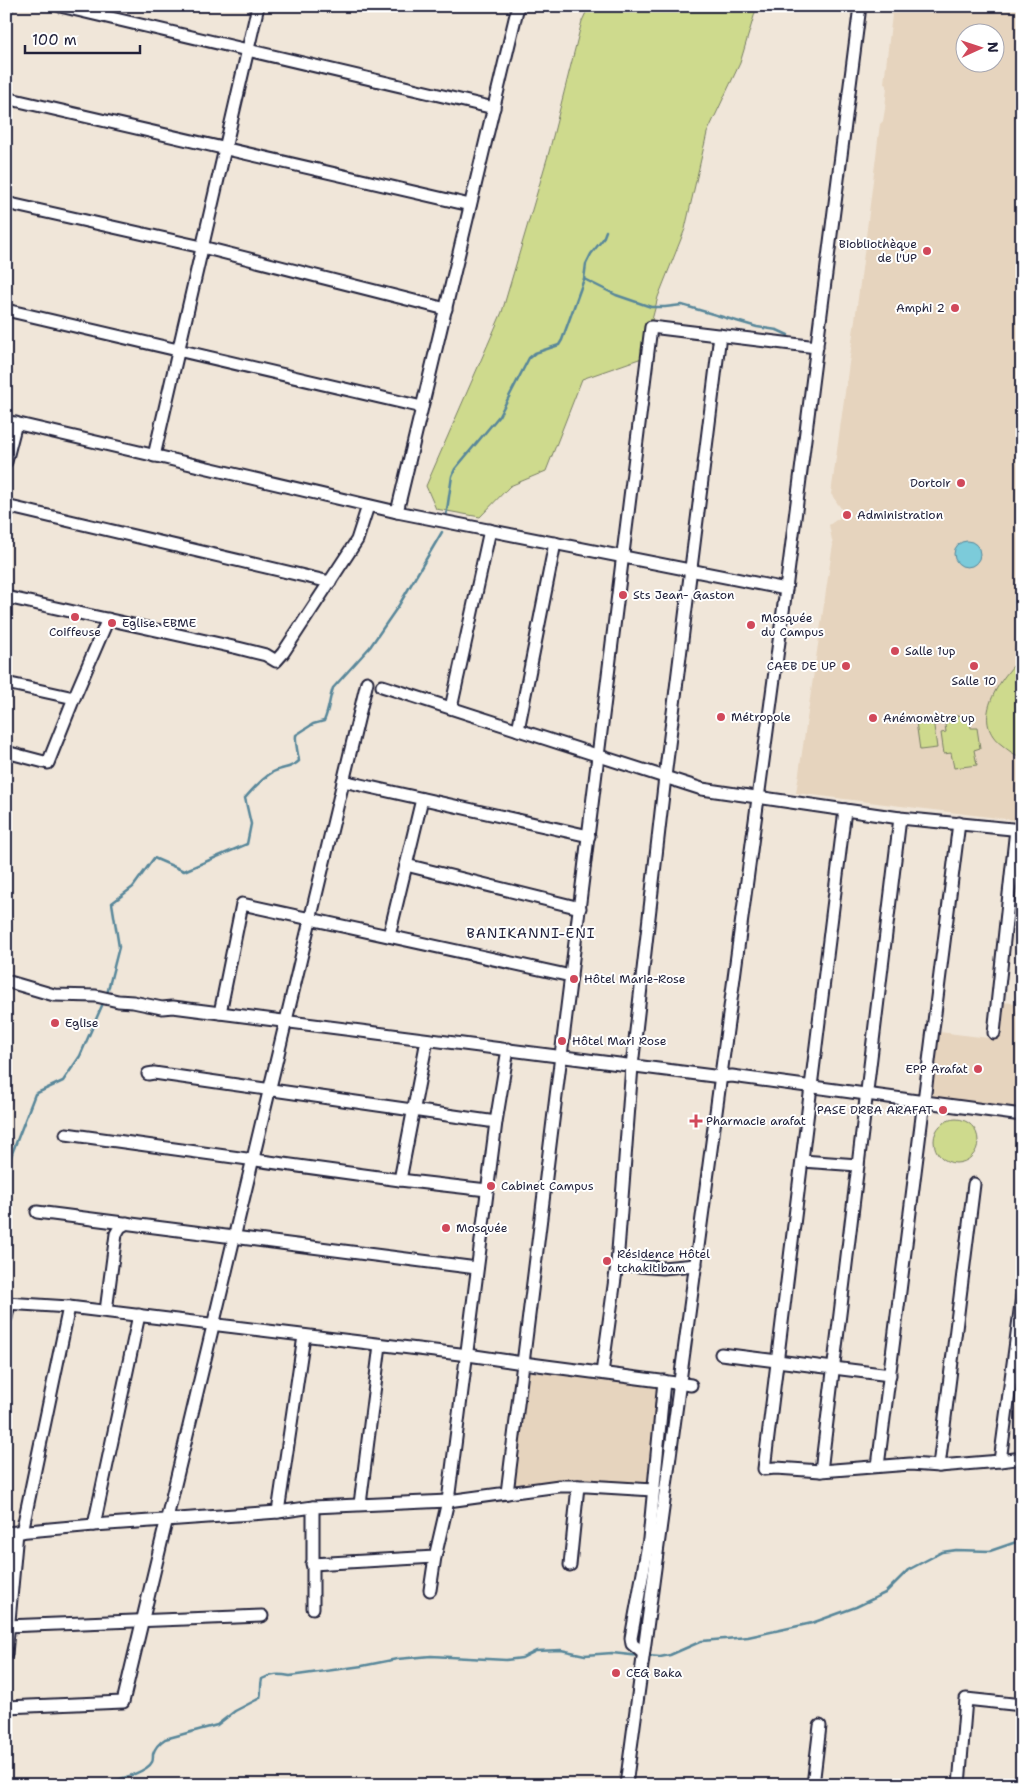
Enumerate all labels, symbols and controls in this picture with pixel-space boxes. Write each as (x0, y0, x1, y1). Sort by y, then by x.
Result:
scale bar (25, 22, 140, 54)
north arrow (956, 22, 1006, 72)
text: 100 m (32, 30, 77, 50)
text: N (984, 41, 1002, 53)
place label: Biobliothèque de l'UP (839, 236, 917, 266)
marker: Biobliothèque de l'UP (921, 245, 933, 257)
place label: Amphi 2 (896, 300, 945, 316)
marker: Amphi 2 (949, 302, 961, 314)
place label: Dortoir (910, 475, 951, 491)
marker: Dortoir (955, 477, 967, 489)
place label: Administration (857, 507, 943, 523)
marker: Administration (841, 509, 853, 521)
place label: Sts Jean- Gaston (633, 587, 734, 603)
marker: Sts Jean- Gaston (617, 589, 629, 601)
place label: Mosquée du Campus (761, 610, 824, 640)
marker: Coiffeuse (69, 611, 81, 623)
place label: Eglise. EBME (122, 615, 196, 631)
marker: Eglise. EBME (106, 617, 118, 629)
marker: Mosquée du Campus (745, 619, 757, 631)
place label: Coiffeuse (49, 624, 101, 640)
place label: Salle 1up (905, 643, 956, 659)
marker: Salle 1up (889, 645, 901, 657)
place label: CAEB DE UP (767, 658, 836, 674)
marker: CAEB DE UP (840, 660, 852, 672)
marker: Salle 10 (968, 660, 980, 672)
place label: Salle 10 (951, 673, 997, 689)
place label: Métropole (731, 709, 791, 725)
place label: Anémomètre up (883, 710, 975, 726)
marker: Métropole (715, 711, 727, 723)
marker: Anémomètre up (867, 712, 879, 724)
district label: BANIKANNI-ENI (466, 924, 596, 942)
place label: Hôtel Marie-Rose (584, 971, 686, 987)
marker: Hôtel Marie-Rose (568, 973, 580, 985)
place label: Eglise (65, 1015, 99, 1031)
marker: Eglise (49, 1017, 61, 1029)
place label: Hôtel Mari Rose (572, 1033, 667, 1049)
marker: Hôtel Mari Rose (556, 1035, 568, 1047)
place label: EPP Arafat (906, 1061, 968, 1077)
marker: EPP Arafat (972, 1063, 984, 1075)
place label: PASE DRBA ARAFAT (817, 1102, 934, 1118)
marker: PASE DRBA ARAFAT (937, 1104, 949, 1116)
place label: Pharmacie arafat (706, 1113, 806, 1129)
marker: Pharmacie arafat (690, 1115, 702, 1127)
place label: Cabinet Campus (501, 1178, 594, 1194)
marker: Cabinet Campus (485, 1180, 497, 1192)
place label: Mosquée (456, 1220, 508, 1236)
marker: Mosquée (440, 1222, 452, 1234)
place label: Résidence Hôtel tchakitibam (617, 1246, 710, 1276)
marker: Résidence Hôtel tchakitibam (601, 1255, 613, 1267)
place label: CEG Baka (626, 1665, 682, 1681)
marker: CEG Baka (610, 1667, 622, 1679)

